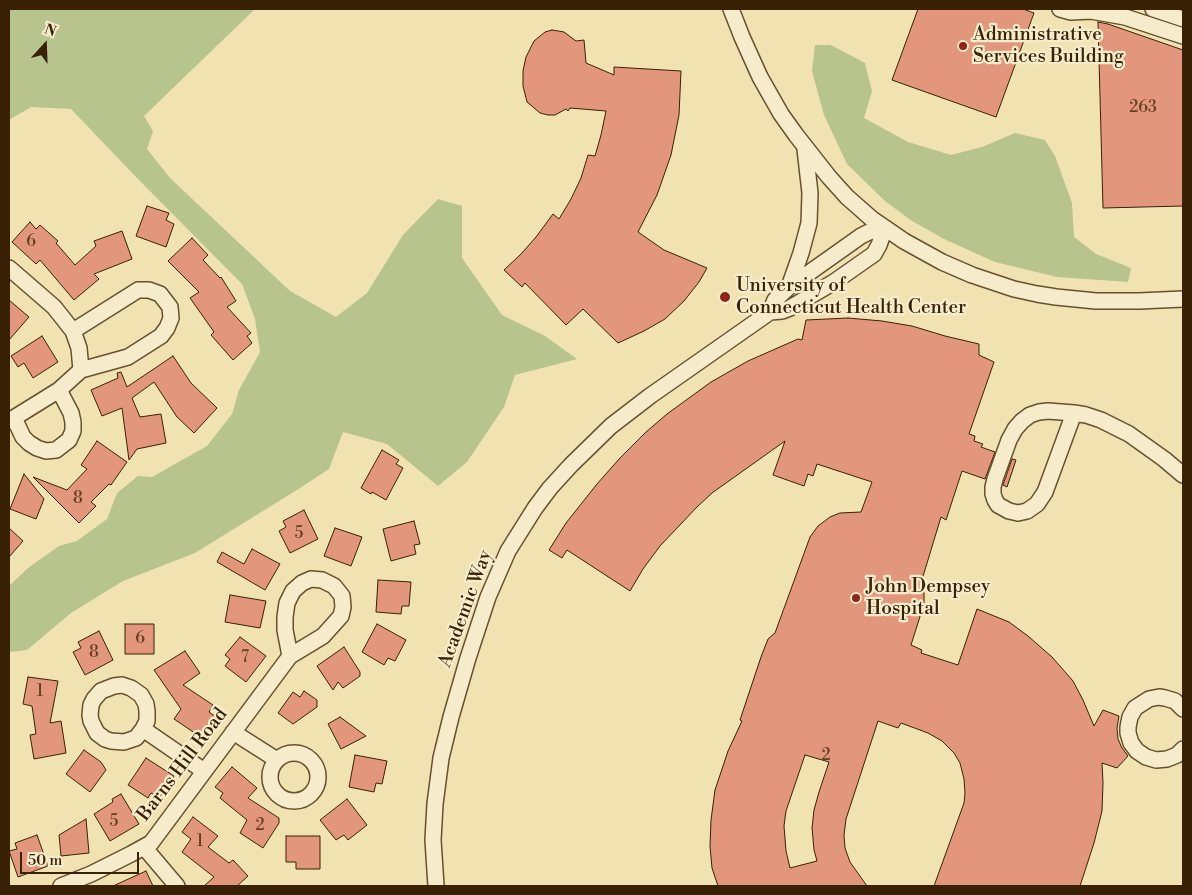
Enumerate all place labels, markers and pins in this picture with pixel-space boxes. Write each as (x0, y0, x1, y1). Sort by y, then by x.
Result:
place label: Administrative Services Building (973, 24, 1124, 68)
marker: Administrative Services Building (957, 40, 969, 52)
place label: University of Connecticut Health Center (736, 275, 966, 319)
marker: University of Connecticut Health Center (718, 290, 732, 304)
place label: John Dempsey Hospital (866, 576, 990, 620)
marker: John Dempsey Hospital (850, 592, 862, 604)

